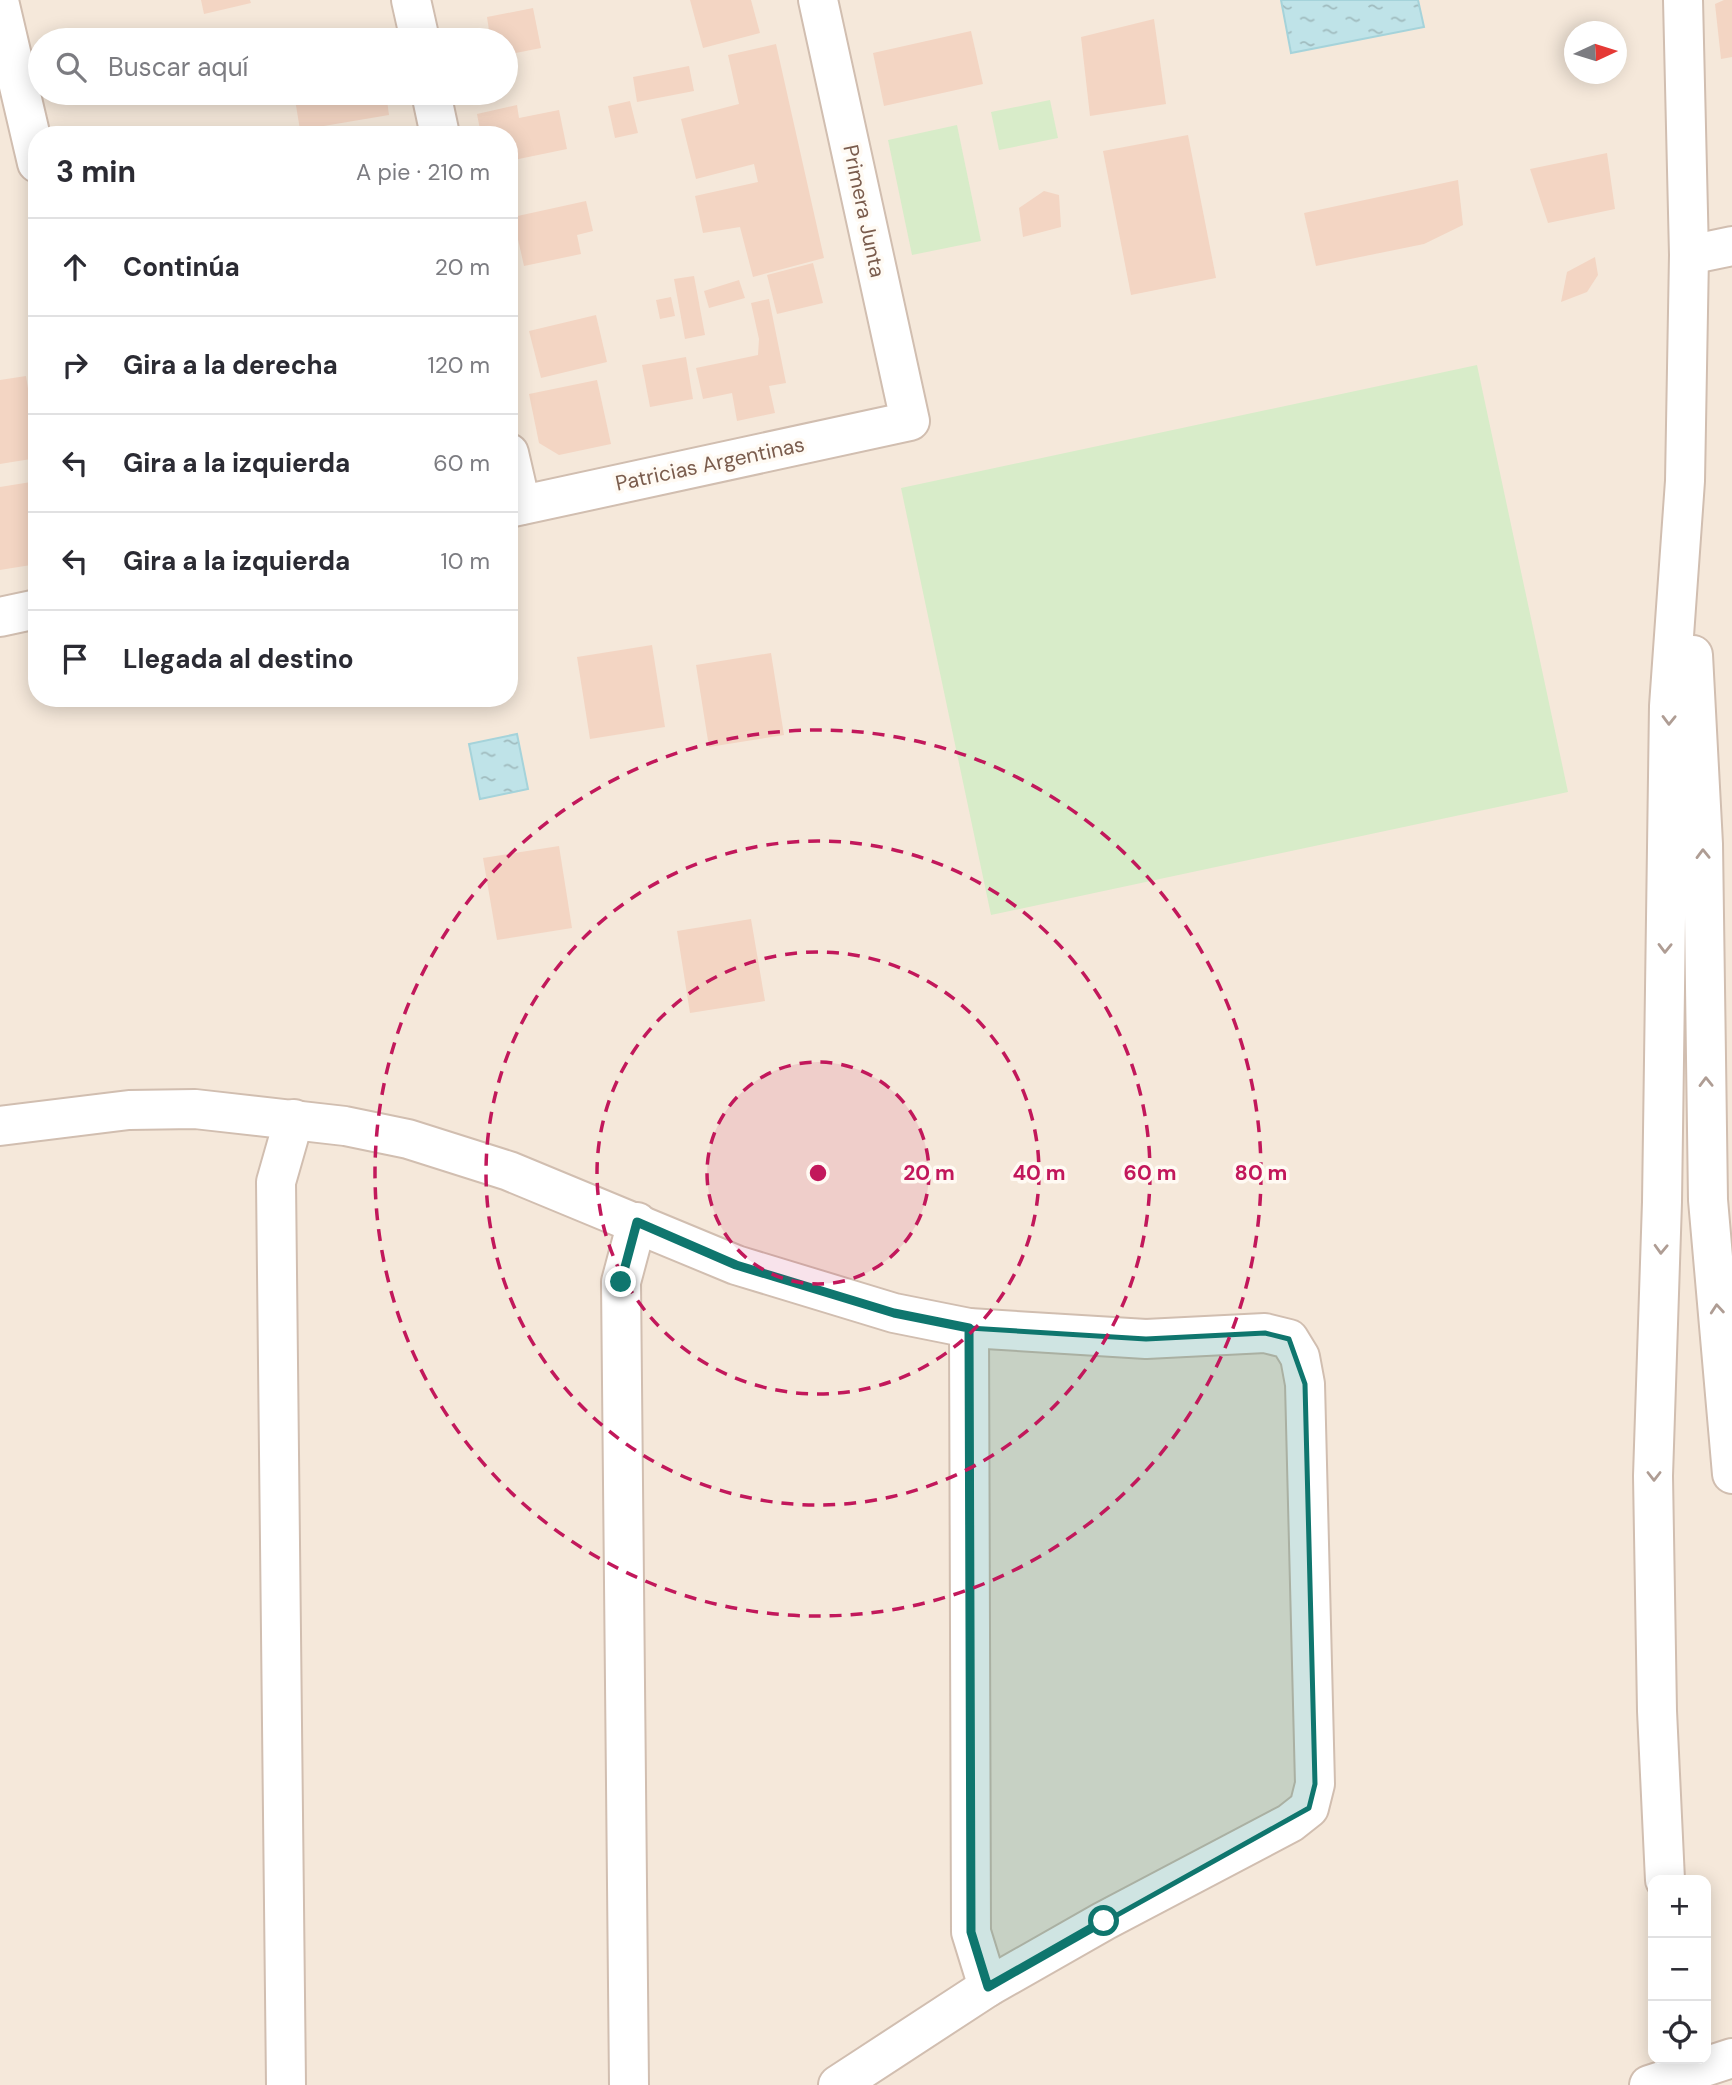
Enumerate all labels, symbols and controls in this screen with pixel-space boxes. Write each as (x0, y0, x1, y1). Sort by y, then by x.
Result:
north arrow (1564, 21, 1627, 84)
search box (28, 28, 518, 105)
icon: search (52, 48, 90, 86)
text: Buscar aquí (108, 50, 248, 84)
street label: Primera Junta (836, 142, 892, 280)
text: 3 min (56, 152, 136, 191)
text: A pie · 210 m (356, 157, 490, 187)
icon: ahead (56, 248, 94, 286)
text: Continúa (123, 250, 240, 284)
text: 20 m (435, 252, 490, 282)
icon: right (56, 346, 94, 384)
text: Gira a la derecha (123, 348, 338, 382)
text: 120 m (427, 350, 490, 380)
street label: Patricias Argentinas (613, 430, 807, 498)
icon: left (56, 444, 94, 482)
text: Gira a la izquierda (123, 446, 350, 480)
text: 60 m (433, 448, 490, 478)
icon: left (56, 542, 94, 580)
text: Gira a la izquierda (123, 544, 350, 578)
text: 10 m (440, 546, 490, 576)
icon: arrive (56, 640, 94, 678)
text: Llegada al destino (123, 642, 354, 676)
one-way arrow (1661, 716, 1677, 726)
one-way arrow (1695, 849, 1711, 859)
one-way arrow (1658, 943, 1673, 954)
one-way arrow (1698, 1076, 1714, 1086)
text: 20 m (903, 1159, 955, 1187)
text: 40 m (1012, 1159, 1066, 1187)
text: 60 m (1124, 1159, 1176, 1187)
text: 80 m (1235, 1159, 1287, 1187)
centre of rings (806, 1161, 830, 1185)
one-way arrow (1653, 1244, 1668, 1255)
route end (605, 1266, 636, 1297)
one-way arrow (1710, 1303, 1725, 1315)
one-way arrow (1646, 1472, 1662, 1482)
map controls (1648, 1875, 1711, 2064)
button: + (1648, 1875, 1711, 1938)
route start (1088, 1905, 1119, 1936)
button: − (1648, 1938, 1711, 2001)
button: locate (1648, 2001, 1711, 2064)

